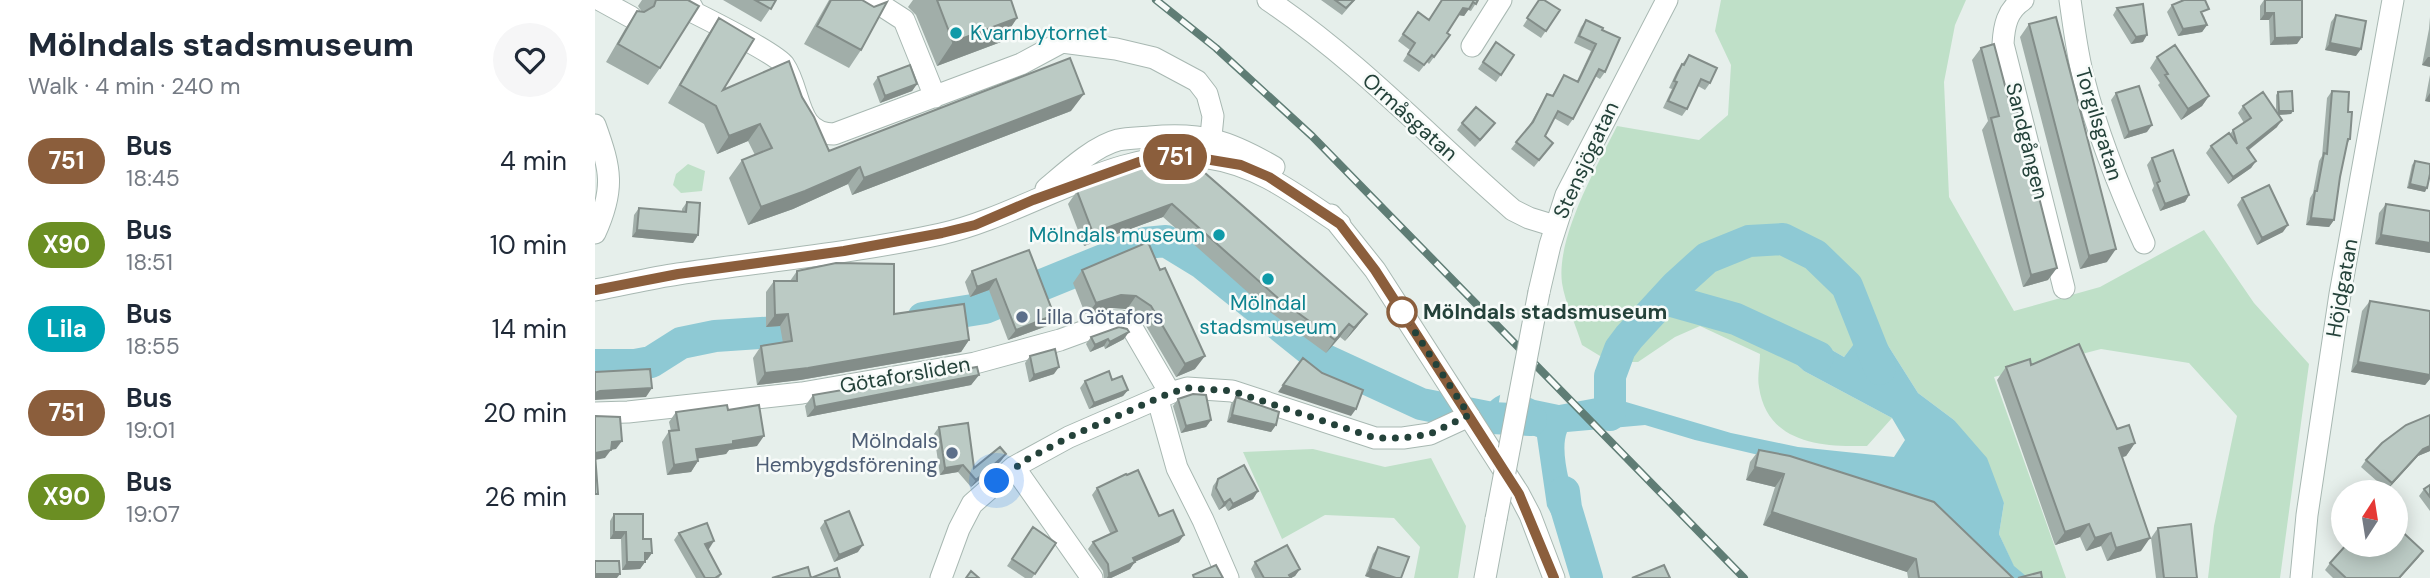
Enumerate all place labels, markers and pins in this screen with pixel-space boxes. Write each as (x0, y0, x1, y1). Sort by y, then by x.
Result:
place label: Kvarnbytornet (970, 19, 1107, 47)
marker: Kvarnbytornet (948, 25, 964, 41)
place label: Mölndals museum (1029, 221, 1205, 249)
marker: Mölndals museum (1211, 227, 1227, 243)
marker: Mölndal stadsmuseum (1260, 271, 1276, 287)
place label: Mölndal stadsmuseum (1199, 289, 1337, 341)
marker: Mölndals stadsmuseum (1387, 297, 1417, 327)
place label: Mölndals stadsmuseum (1423, 298, 1667, 326)
place label: Lilla Götafors (1036, 303, 1164, 331)
marker: Lilla Götafors (1014, 309, 1030, 325)
place label: Mölndals Hembygdsförening (755, 427, 938, 479)
marker: Mölndals Hembygdsförening (944, 445, 960, 461)

